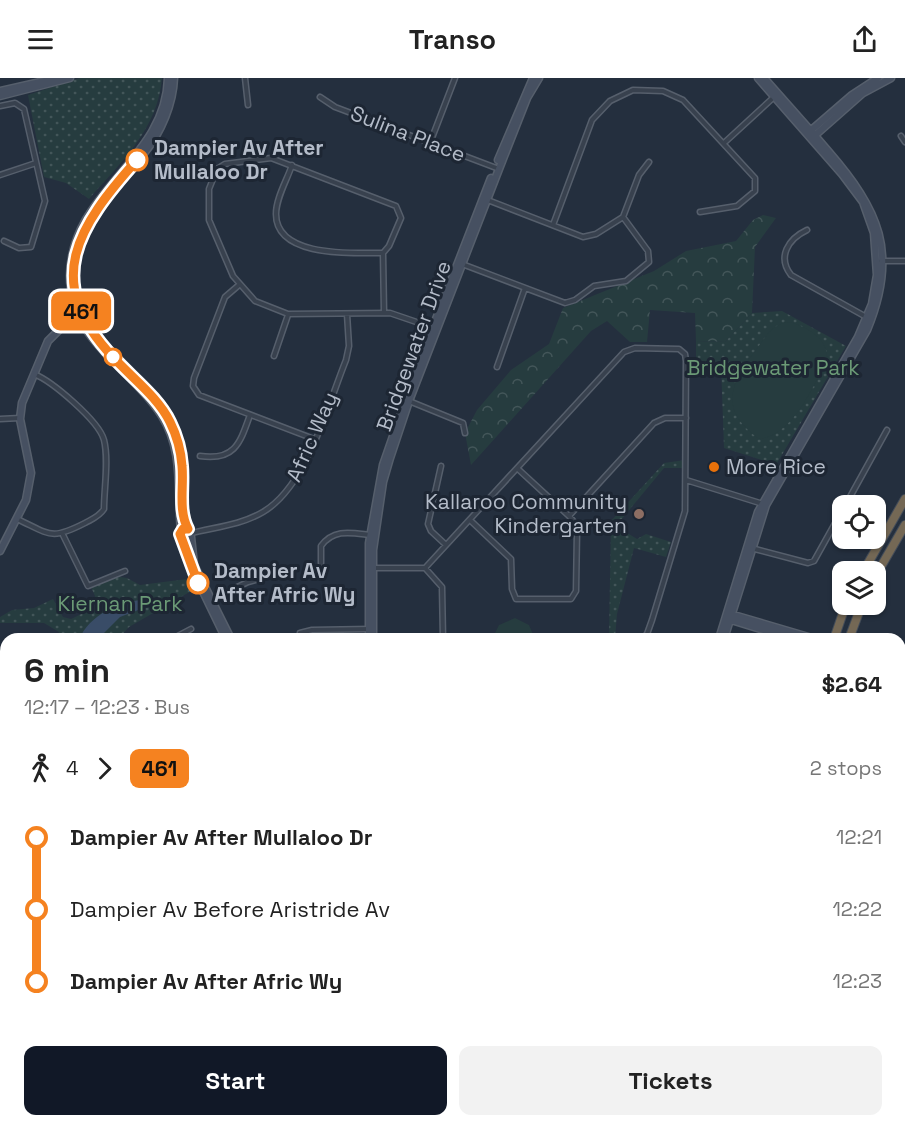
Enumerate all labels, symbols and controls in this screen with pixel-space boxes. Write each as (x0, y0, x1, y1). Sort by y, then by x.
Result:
text: Transo (409, 22, 496, 57)
icon: menu (24, 23, 57, 56)
icon: share (848, 23, 881, 56)
street label: Sulina Place (347, 99, 469, 168)
place label: Dampier Av After Mullaloo Dr (154, 134, 324, 185)
marker: Dampier Av After Mullaloo Dr (126, 149, 148, 171)
street label: Bridgewater Drive (370, 257, 457, 435)
line badge: 461 (46, 292, 116, 330)
text: 461 (63, 298, 99, 325)
unlabelled marker (104, 348, 122, 366)
park label: Bridgewater Park (687, 354, 859, 381)
street label: Afric Way (280, 388, 343, 486)
place label: More Rice (726, 453, 826, 480)
marker: More Rice (707, 460, 721, 474)
place label: Kallaroo Community Kindergarten (425, 488, 627, 539)
map controls (832, 495, 886, 615)
button: locate (832, 495, 886, 549)
marker: Kallaroo Community Kindergarten (632, 507, 646, 521)
place label: Dampier Av After Afric Wy (214, 557, 356, 608)
button: layers (832, 561, 886, 615)
marker: Dampier Av After Afric Wy (187, 572, 209, 594)
park label: Kiernan Park (57, 590, 183, 617)
text: 6 min (24, 650, 110, 692)
text: $2.64 (822, 670, 882, 698)
text: 12:17 – 12:23 · Bus (24, 694, 190, 720)
icon: walk (24, 752, 57, 785)
icon: forward (88, 752, 121, 785)
text: 4 (66, 755, 79, 781)
text: 461 (142, 755, 177, 782)
text: 2 stops (810, 755, 882, 781)
text: Dampier Av After Mullaloo Dr (70, 823, 372, 851)
text: 12:21 (836, 824, 882, 850)
text: Dampier Av Before Aristride Av (70, 895, 390, 923)
text: 12:22 (832, 896, 882, 922)
text: Dampier Av After Afric Wy (70, 967, 342, 995)
text: 12:23 (832, 968, 882, 994)
button: Start (24, 1046, 447, 1115)
button: Tickets (459, 1046, 882, 1115)

